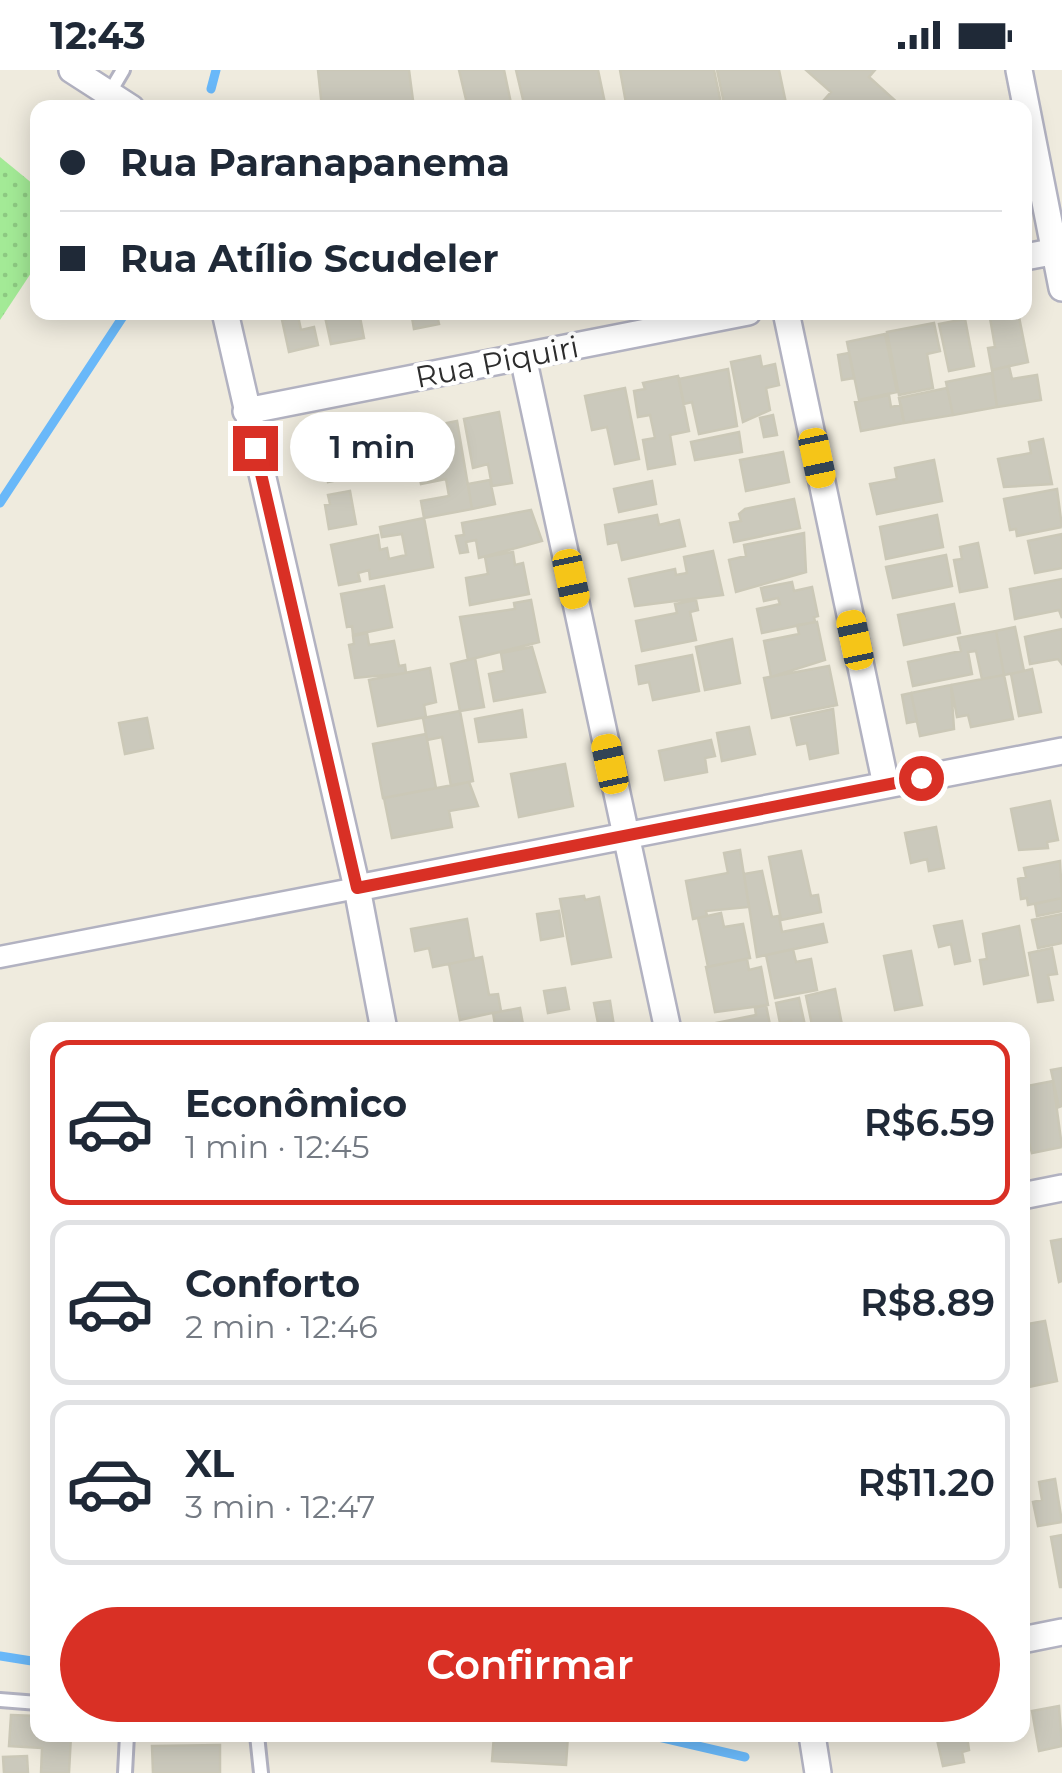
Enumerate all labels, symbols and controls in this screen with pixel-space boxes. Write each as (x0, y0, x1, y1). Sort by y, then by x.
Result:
text: 12:43 (50, 12, 146, 59)
text: Rua Paranapanema (120, 139, 510, 186)
text: Rua Atílio Scudeler (120, 235, 499, 282)
street label: Rua Piquiri (412, 328, 582, 396)
callout: 1 min (290, 413, 455, 483)
route end (233, 426, 278, 471)
car (796, 426, 838, 490)
text: 1 min (330, 427, 415, 466)
car (550, 547, 592, 611)
car (834, 608, 876, 672)
car (589, 732, 631, 796)
route start (899, 756, 944, 801)
icon: car (65, 1078, 155, 1168)
text: Econômico (185, 1080, 407, 1127)
text: R$6.59 (864, 1099, 995, 1146)
text: 1 min · 12:45 (185, 1127, 370, 1166)
icon: car (65, 1258, 155, 1348)
text: Conforto (185, 1260, 360, 1307)
text: R$8.89 (860, 1279, 995, 1326)
text: 2 min · 12:46 (185, 1307, 378, 1346)
icon: car (65, 1438, 155, 1528)
text: XL (185, 1440, 234, 1487)
text: R$11.20 (857, 1459, 995, 1506)
text: 3 min · 12:47 (185, 1487, 375, 1526)
button: Confirmar (60, 1607, 1000, 1722)

